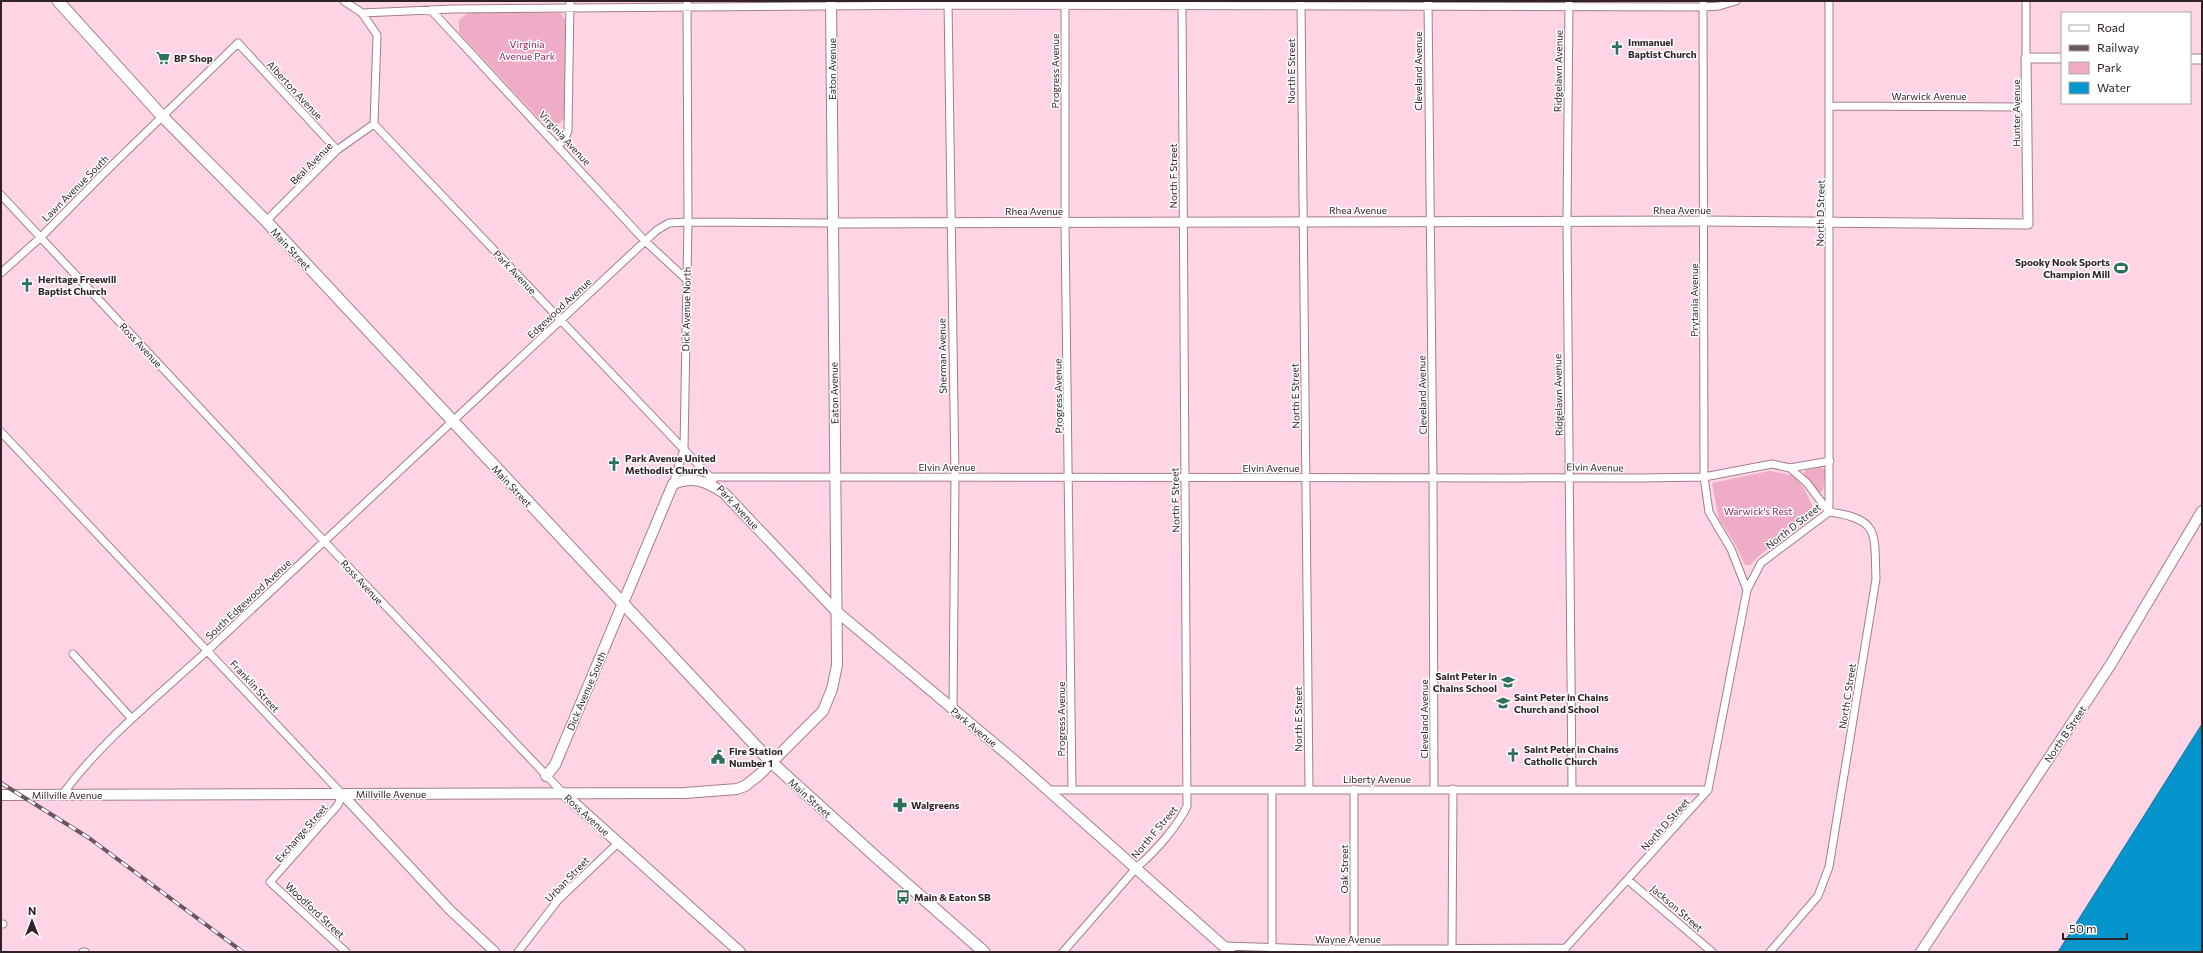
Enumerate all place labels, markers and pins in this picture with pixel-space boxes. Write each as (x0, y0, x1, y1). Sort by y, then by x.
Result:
place label: Immanuel Baptist Church (1628, 36, 1697, 60)
church icon: Immanuel Baptist Church (1609, 40, 1625, 56)
supermarket icon: BP Shop (155, 50, 171, 66)
place label: BP Shop (174, 52, 213, 64)
place label: Spooky Nook Sports Champion Mill (2015, 256, 2110, 280)
sports icon: Spooky Nook Sports Champion Mill (2113, 260, 2129, 276)
place label: Heritage Freewill Baptist Church (38, 273, 117, 297)
church icon: Heritage Freewill Baptist Church (19, 277, 35, 293)
place label: Park Avenue United Methodist Church (625, 452, 716, 476)
church icon: Park Avenue United Methodist Church (606, 456, 622, 472)
place label: Saint Peter in Chains School (1433, 670, 1497, 694)
school or university icon: Saint Peter in Chains School (1500, 674, 1516, 690)
place label: Saint Peter in Chains Church and School (1514, 691, 1609, 715)
school or university icon: Saint Peter in Chains Church and School (1495, 695, 1511, 711)
place label: Saint Peter in Chains Catholic Church (1524, 743, 1619, 767)
place label: Fire Station Number 1 (729, 745, 783, 769)
church icon: Saint Peter in Chains Catholic Church (1505, 747, 1521, 763)
public building icon: Fire Station Number 1 (710, 749, 726, 765)
pharmacy icon: Walgreens (892, 797, 908, 813)
place label: Walgreens (911, 799, 960, 811)
bus stop icon: Main & Eaton SB (895, 889, 911, 905)
place label: Main & Eaton SB (914, 891, 991, 903)

